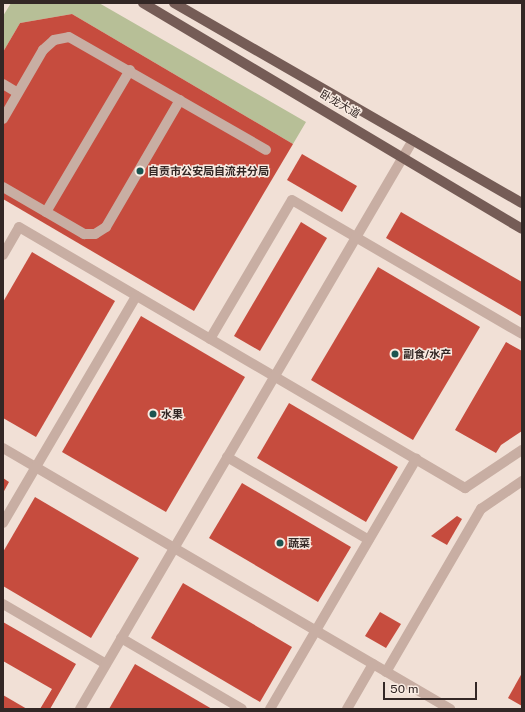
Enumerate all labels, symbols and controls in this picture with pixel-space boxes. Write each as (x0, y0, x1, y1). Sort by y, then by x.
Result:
street label: 卧龙大道 (318, 87, 362, 121)
place label: 自贡市公安局自流井分局 (148, 164, 269, 178)
marker: 自贡市公安局自流井分局 (135, 166, 145, 176)
place label: 副食/水产 (403, 347, 451, 361)
marker: 副食/水产 (390, 349, 400, 359)
place label: 水果 (161, 407, 183, 421)
marker: 水果 (148, 409, 158, 419)
place label: 蔬菜 (288, 536, 310, 550)
marker: 蔬菜 (275, 538, 285, 548)
scale bar (385, 674, 479, 700)
text: 50 m (390, 682, 418, 696)

